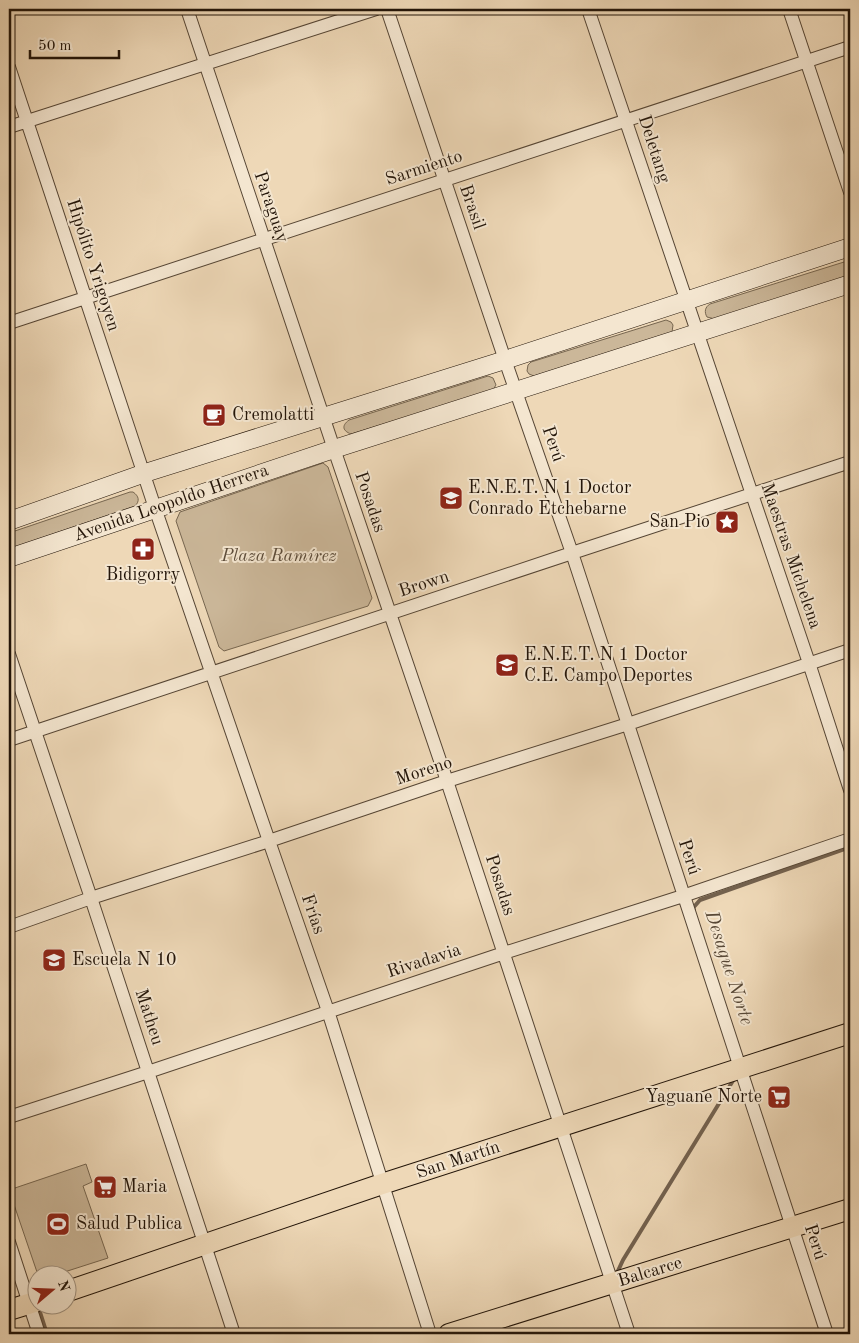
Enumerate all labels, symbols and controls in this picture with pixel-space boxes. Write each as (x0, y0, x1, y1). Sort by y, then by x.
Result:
scale bar (30, 28, 119, 60)
text: 50 m (38, 39, 72, 54)
street label: Deletang (635, 113, 673, 185)
street label: Sarmiento (383, 147, 465, 189)
street label: Paraguay (250, 169, 292, 245)
street label: Brasil (456, 182, 488, 232)
street label: Hipólito Yrigoyen (63, 197, 123, 334)
cafe icon: Cremolatti (201, 402, 227, 428)
place label: Cremolatti (232, 406, 314, 424)
street label: Perú (539, 424, 568, 465)
street label: Avenida Leopoldo Herrera (71, 461, 271, 545)
street label: Posadas (351, 469, 389, 535)
place label: E.N.E.T. N 1 Doctor Conrado Etchebarne (468, 479, 632, 518)
street label: Maestras Michelena (758, 481, 824, 631)
school or university icon: E.N.E.T. N 1 Doctor Conrado Etchebarne (438, 485, 464, 511)
place icon: San Pio (714, 509, 740, 535)
place label: San Pio (649, 513, 710, 531)
pharmacy icon: Bidigorry (130, 536, 156, 562)
park label: Plaza Ramírez (220, 547, 337, 565)
place label: Bidigorry (106, 566, 181, 584)
street label: Brown (396, 567, 452, 601)
place label: E.N.E.T. N 1 Doctor C.E. Campo Deportes (524, 646, 693, 685)
school or university icon: E.N.E.T. N 1 Doctor C.E. Campo Deportes (494, 652, 520, 678)
street label: Moreno (393, 753, 455, 789)
street label: Perú (675, 837, 703, 878)
street label: Posadas (482, 852, 518, 918)
street label: Frías (298, 892, 328, 937)
water label: Desague Norte (700, 907, 756, 1028)
street label: Rivadavia (385, 941, 463, 981)
school or university icon: Escuela N 10 (41, 947, 67, 973)
place label: Escuela N 10 (72, 951, 177, 969)
street label: Matheu (131, 987, 167, 1048)
supermarket icon: Yaguane Norte (766, 1084, 792, 1110)
place label: Yaguane Norte (645, 1088, 762, 1106)
street label: San Martín (414, 1138, 502, 1182)
supermarket icon: Maria (92, 1174, 118, 1200)
place label: Maria (122, 1178, 167, 1196)
sports icon: Salud Publica (45, 1211, 71, 1237)
place label: Salud Publica (76, 1215, 183, 1233)
street label: Perú (801, 1222, 829, 1263)
street label: Balcarce (616, 1254, 684, 1290)
north arrow (28, 1266, 78, 1316)
text: N (55, 1279, 72, 1294)

